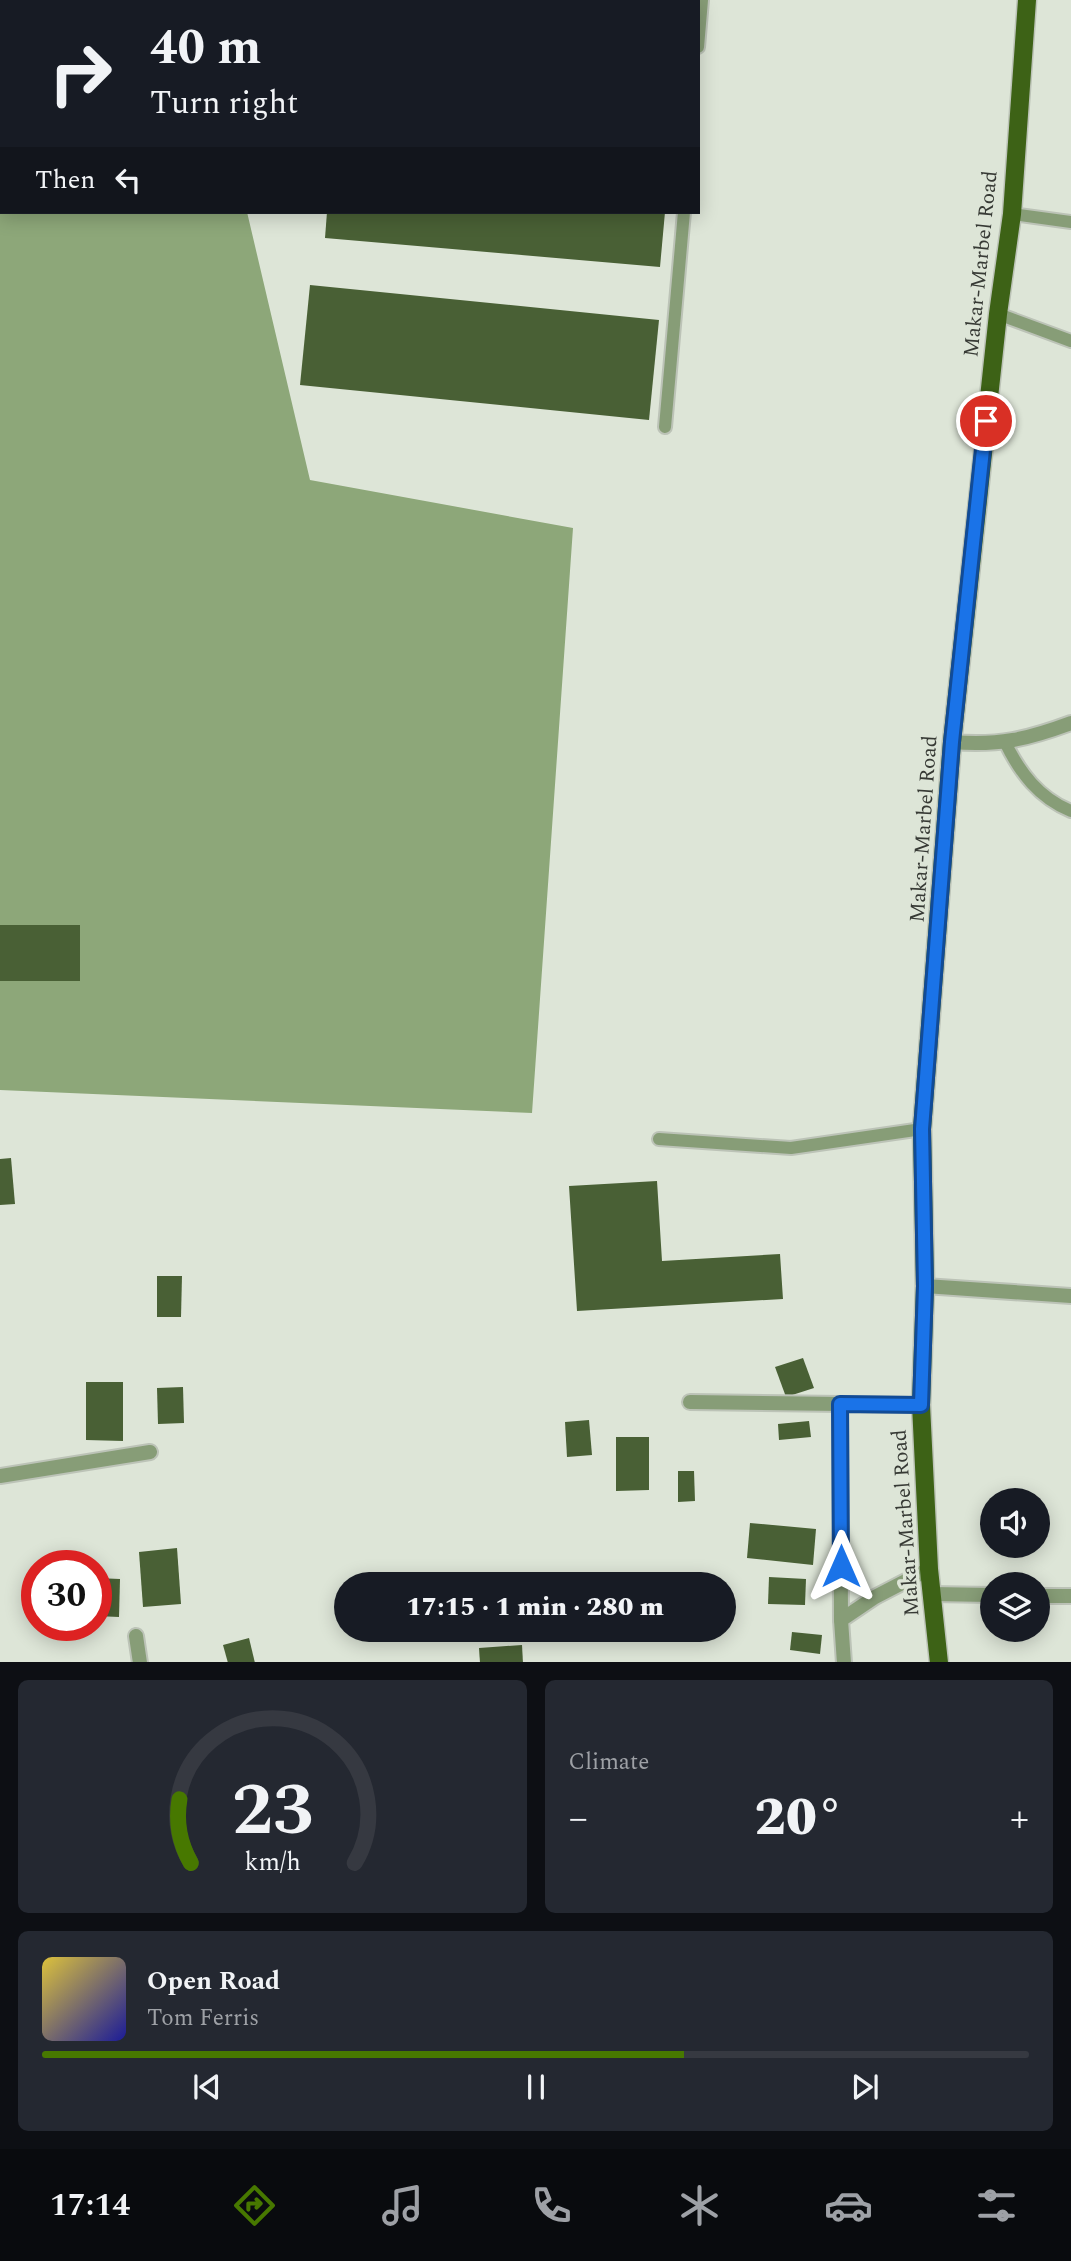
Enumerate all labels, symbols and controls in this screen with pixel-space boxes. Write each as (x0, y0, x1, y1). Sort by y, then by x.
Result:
text: 40 m (150, 11, 261, 86)
icon: right (35, 28, 126, 119)
text: Turn right (150, 79, 298, 128)
text: Then (35, 160, 95, 200)
icon: left (109, 161, 147, 199)
street label: Makar-Marbel Road (955, 169, 1007, 359)
pin (956, 391, 1016, 451)
icon: arrive (967, 402, 1005, 440)
street label: Makar-Marbel Road (901, 734, 947, 924)
street label: Makar-Marbel Road (883, 1428, 929, 1618)
map controls (980, 1488, 1050, 1642)
button: sound (980, 1488, 1050, 1558)
position arrow (804, 1529, 878, 1603)
speed limit sign: 30 (21, 1550, 112, 1641)
button: layers (980, 1572, 1050, 1642)
text: 17:15 · 1 min · 280 m (406, 1587, 664, 1627)
text: Climate (569, 1745, 649, 1780)
text: 23 (231, 1756, 313, 1867)
text: 20° (755, 1779, 843, 1858)
text: − (569, 1790, 588, 1848)
text: + (1010, 1790, 1029, 1848)
text: km/h (244, 1843, 300, 1881)
text: Open Road (147, 1961, 280, 2001)
text: Tom Ferris (147, 2001, 259, 2036)
icon: previous (188, 2068, 226, 2106)
icon: pause (517, 2068, 555, 2106)
icon: next (846, 2068, 884, 2106)
text: 17:14 (50, 2181, 130, 2230)
icon: directions (230, 2181, 279, 2230)
icon: music (378, 2181, 427, 2230)
icon: phone (527, 2181, 576, 2230)
icon: climate (675, 2181, 724, 2230)
icon: car (824, 2181, 873, 2230)
icon: filters (972, 2181, 1021, 2230)

